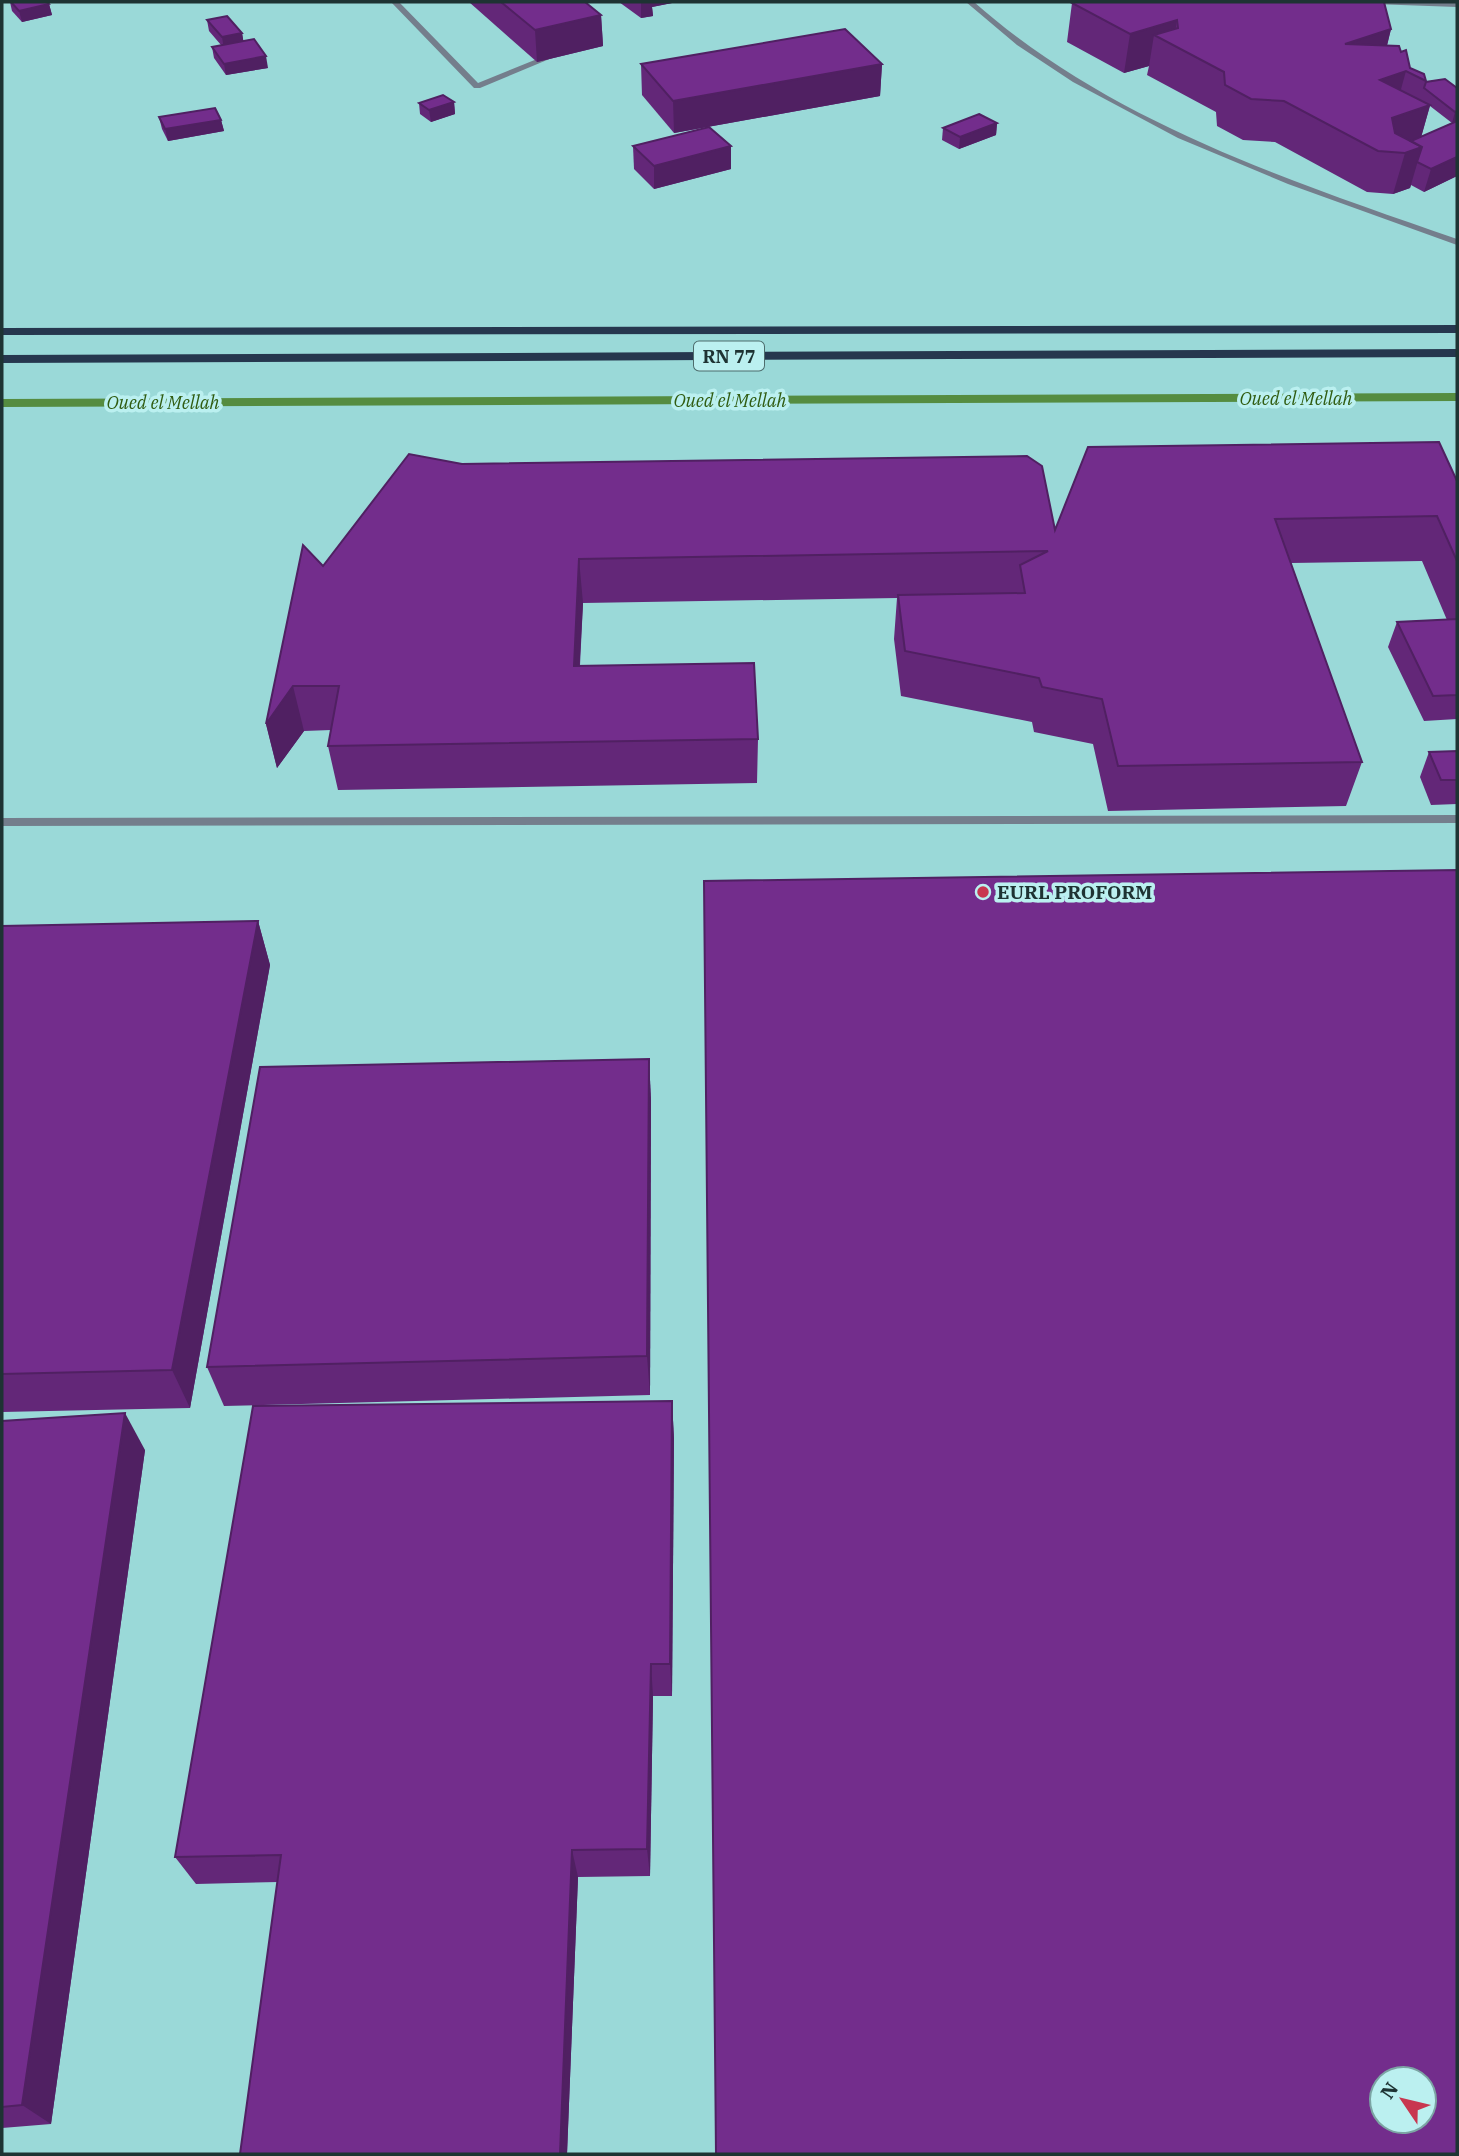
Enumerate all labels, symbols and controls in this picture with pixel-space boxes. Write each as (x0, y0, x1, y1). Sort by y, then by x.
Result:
road number: RN 77 (694, 342, 764, 370)
water label: Oued el Mellah (1239, 387, 1353, 410)
water label: Oued el Mellah (673, 389, 787, 412)
water label: Oued el Mellah (106, 391, 220, 414)
place label: EURL PROFORM (997, 880, 1152, 904)
marker: EURL PROFORM (975, 884, 991, 900)
north arrow (1368, 2065, 1438, 2135)
text: N (1375, 2077, 1403, 2103)

